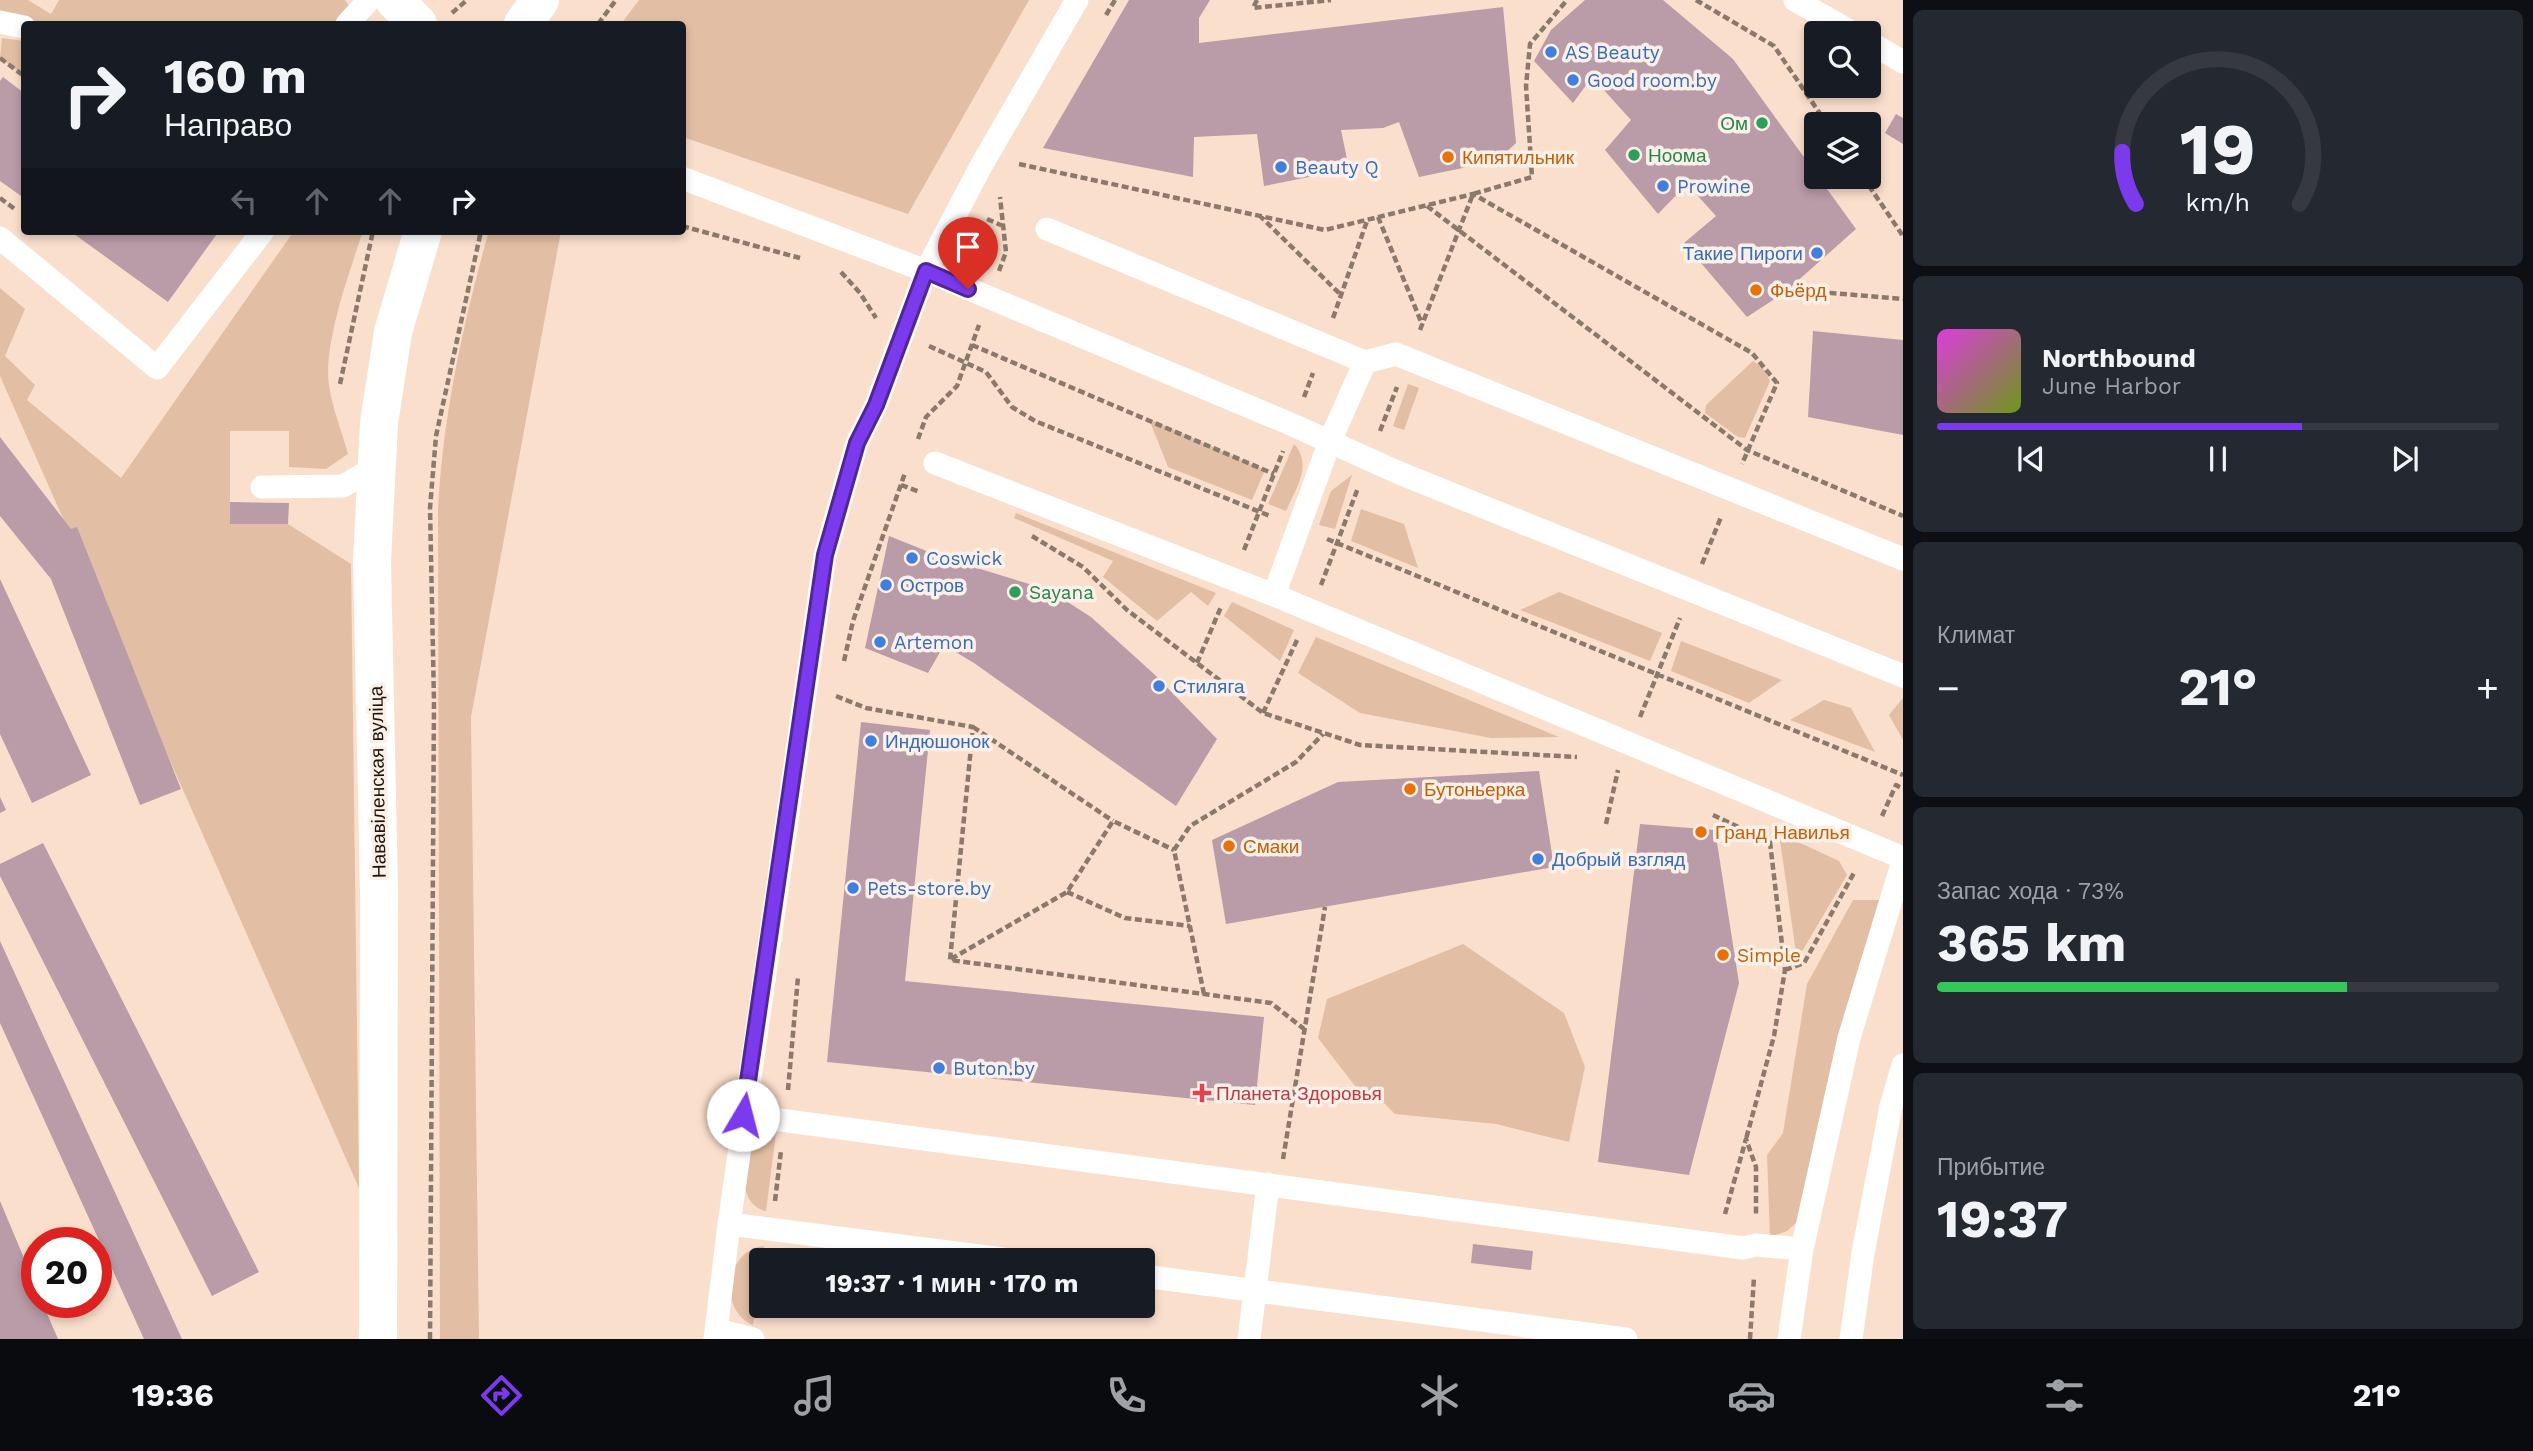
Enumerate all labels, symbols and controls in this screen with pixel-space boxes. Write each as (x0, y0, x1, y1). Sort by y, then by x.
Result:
map controls (1804, 21, 1881, 189)
button: search (1804, 21, 1881, 98)
place label: AS Beauty (1565, 41, 1660, 64)
marker: AS Beauty (1543, 44, 1559, 60)
text: 160 m (164, 47, 307, 105)
icon: right (49, 49, 140, 140)
place label: Good room.by (1587, 69, 1717, 92)
marker: Good room.by (1565, 72, 1581, 88)
text: Направо (164, 106, 292, 144)
text: 19 (2180, 106, 2256, 192)
place label: Ом (1720, 112, 1748, 135)
button: layers (1804, 112, 1881, 189)
marker: Ом (1754, 115, 1770, 131)
place label: Ноома (1648, 144, 1707, 167)
place label: Кипятильник (1462, 146, 1575, 169)
marker: Ноома (1626, 147, 1642, 163)
marker: Кипятильник (1440, 149, 1456, 165)
place label: Beauty Q (1295, 156, 1379, 179)
marker: Beauty Q (1273, 159, 1289, 175)
place label: Prowine (1677, 175, 1751, 198)
marker: Prowine (1655, 178, 1671, 194)
icon: left (225, 182, 263, 220)
icon: ahead (298, 182, 336, 220)
icon: ahead (371, 182, 409, 220)
icon: right (444, 182, 482, 220)
text: km/h (2186, 188, 2250, 217)
pin (938, 217, 998, 289)
icon: arrive (949, 228, 987, 266)
place label: Такие Пироги (1683, 242, 1803, 265)
marker: Такие Пироги (1809, 245, 1825, 261)
place label: Фьëрд (1770, 279, 1827, 302)
marker: Фьëрд (1748, 282, 1764, 298)
text: Northbound (2042, 343, 2196, 373)
text: June Harbor (2042, 373, 2181, 400)
icon: previous (2012, 440, 2050, 478)
icon: pause (2199, 440, 2237, 478)
icon: next (2386, 440, 2424, 478)
place label: Coswick (926, 547, 1002, 570)
marker: Coswick (904, 550, 920, 566)
place label: Остров (900, 574, 964, 597)
marker: Остров (878, 577, 894, 593)
place label: Sayana (1029, 581, 1094, 604)
marker: Sayana (1007, 584, 1023, 600)
text: Климат (1937, 622, 2015, 649)
place label: Artemon (894, 631, 974, 654)
marker: Artemon (872, 634, 888, 650)
text: 21° (2178, 657, 2258, 718)
text: − (1937, 666, 1960, 710)
text: + (2476, 666, 2499, 710)
place label: Стиляга (1173, 675, 1245, 698)
marker: Стиляга (1151, 678, 1167, 694)
street label: Нававіленская вуліца (364, 685, 391, 878)
place label: Индюшонок (885, 730, 990, 753)
marker: Индюшонок (863, 733, 879, 749)
place label: Бутоньерка (1424, 778, 1526, 801)
marker: Бутоньерка (1402, 781, 1418, 797)
place label: Гранд Навилья (1715, 821, 1850, 844)
marker: Гранд Навилья (1693, 824, 1709, 840)
place label: Смаки (1243, 835, 1299, 858)
marker: Смаки (1221, 838, 1237, 854)
place label: Добрый взгляд (1552, 848, 1685, 871)
marker: Добрый взгляд (1530, 851, 1546, 867)
place label: Pets-store.by (867, 877, 991, 900)
text: Запас хода · 73% (1937, 878, 2124, 905)
marker: Pets-store.by (845, 880, 861, 896)
text: 365 km (1937, 913, 2126, 974)
place label: Simple (1737, 944, 1801, 967)
marker: Simple (1715, 947, 1731, 963)
place label: Buton.by (953, 1057, 1035, 1080)
marker: Buton.by (931, 1060, 947, 1076)
position arrow (706, 1078, 780, 1152)
place label: Планета Здоровья (1216, 1082, 1382, 1105)
marker: Планета Здоровья (1194, 1085, 1210, 1101)
text: Прибытие (1937, 1154, 2045, 1181)
text: 19:37 (1937, 1189, 2068, 1250)
speed limit sign: 20 (21, 1227, 112, 1318)
text: 19:37 · 1 мин · 170 m (825, 1268, 1079, 1298)
icon: directions (477, 1371, 526, 1420)
icon: music (790, 1371, 839, 1420)
icon: phone (1102, 1371, 1151, 1420)
icon: climate (1415, 1371, 1464, 1420)
icon: car (1727, 1371, 1776, 1420)
icon: filters (2040, 1371, 2089, 1420)
text: 19:36 (132, 1376, 214, 1414)
text: 21° (2352, 1376, 2401, 1414)

